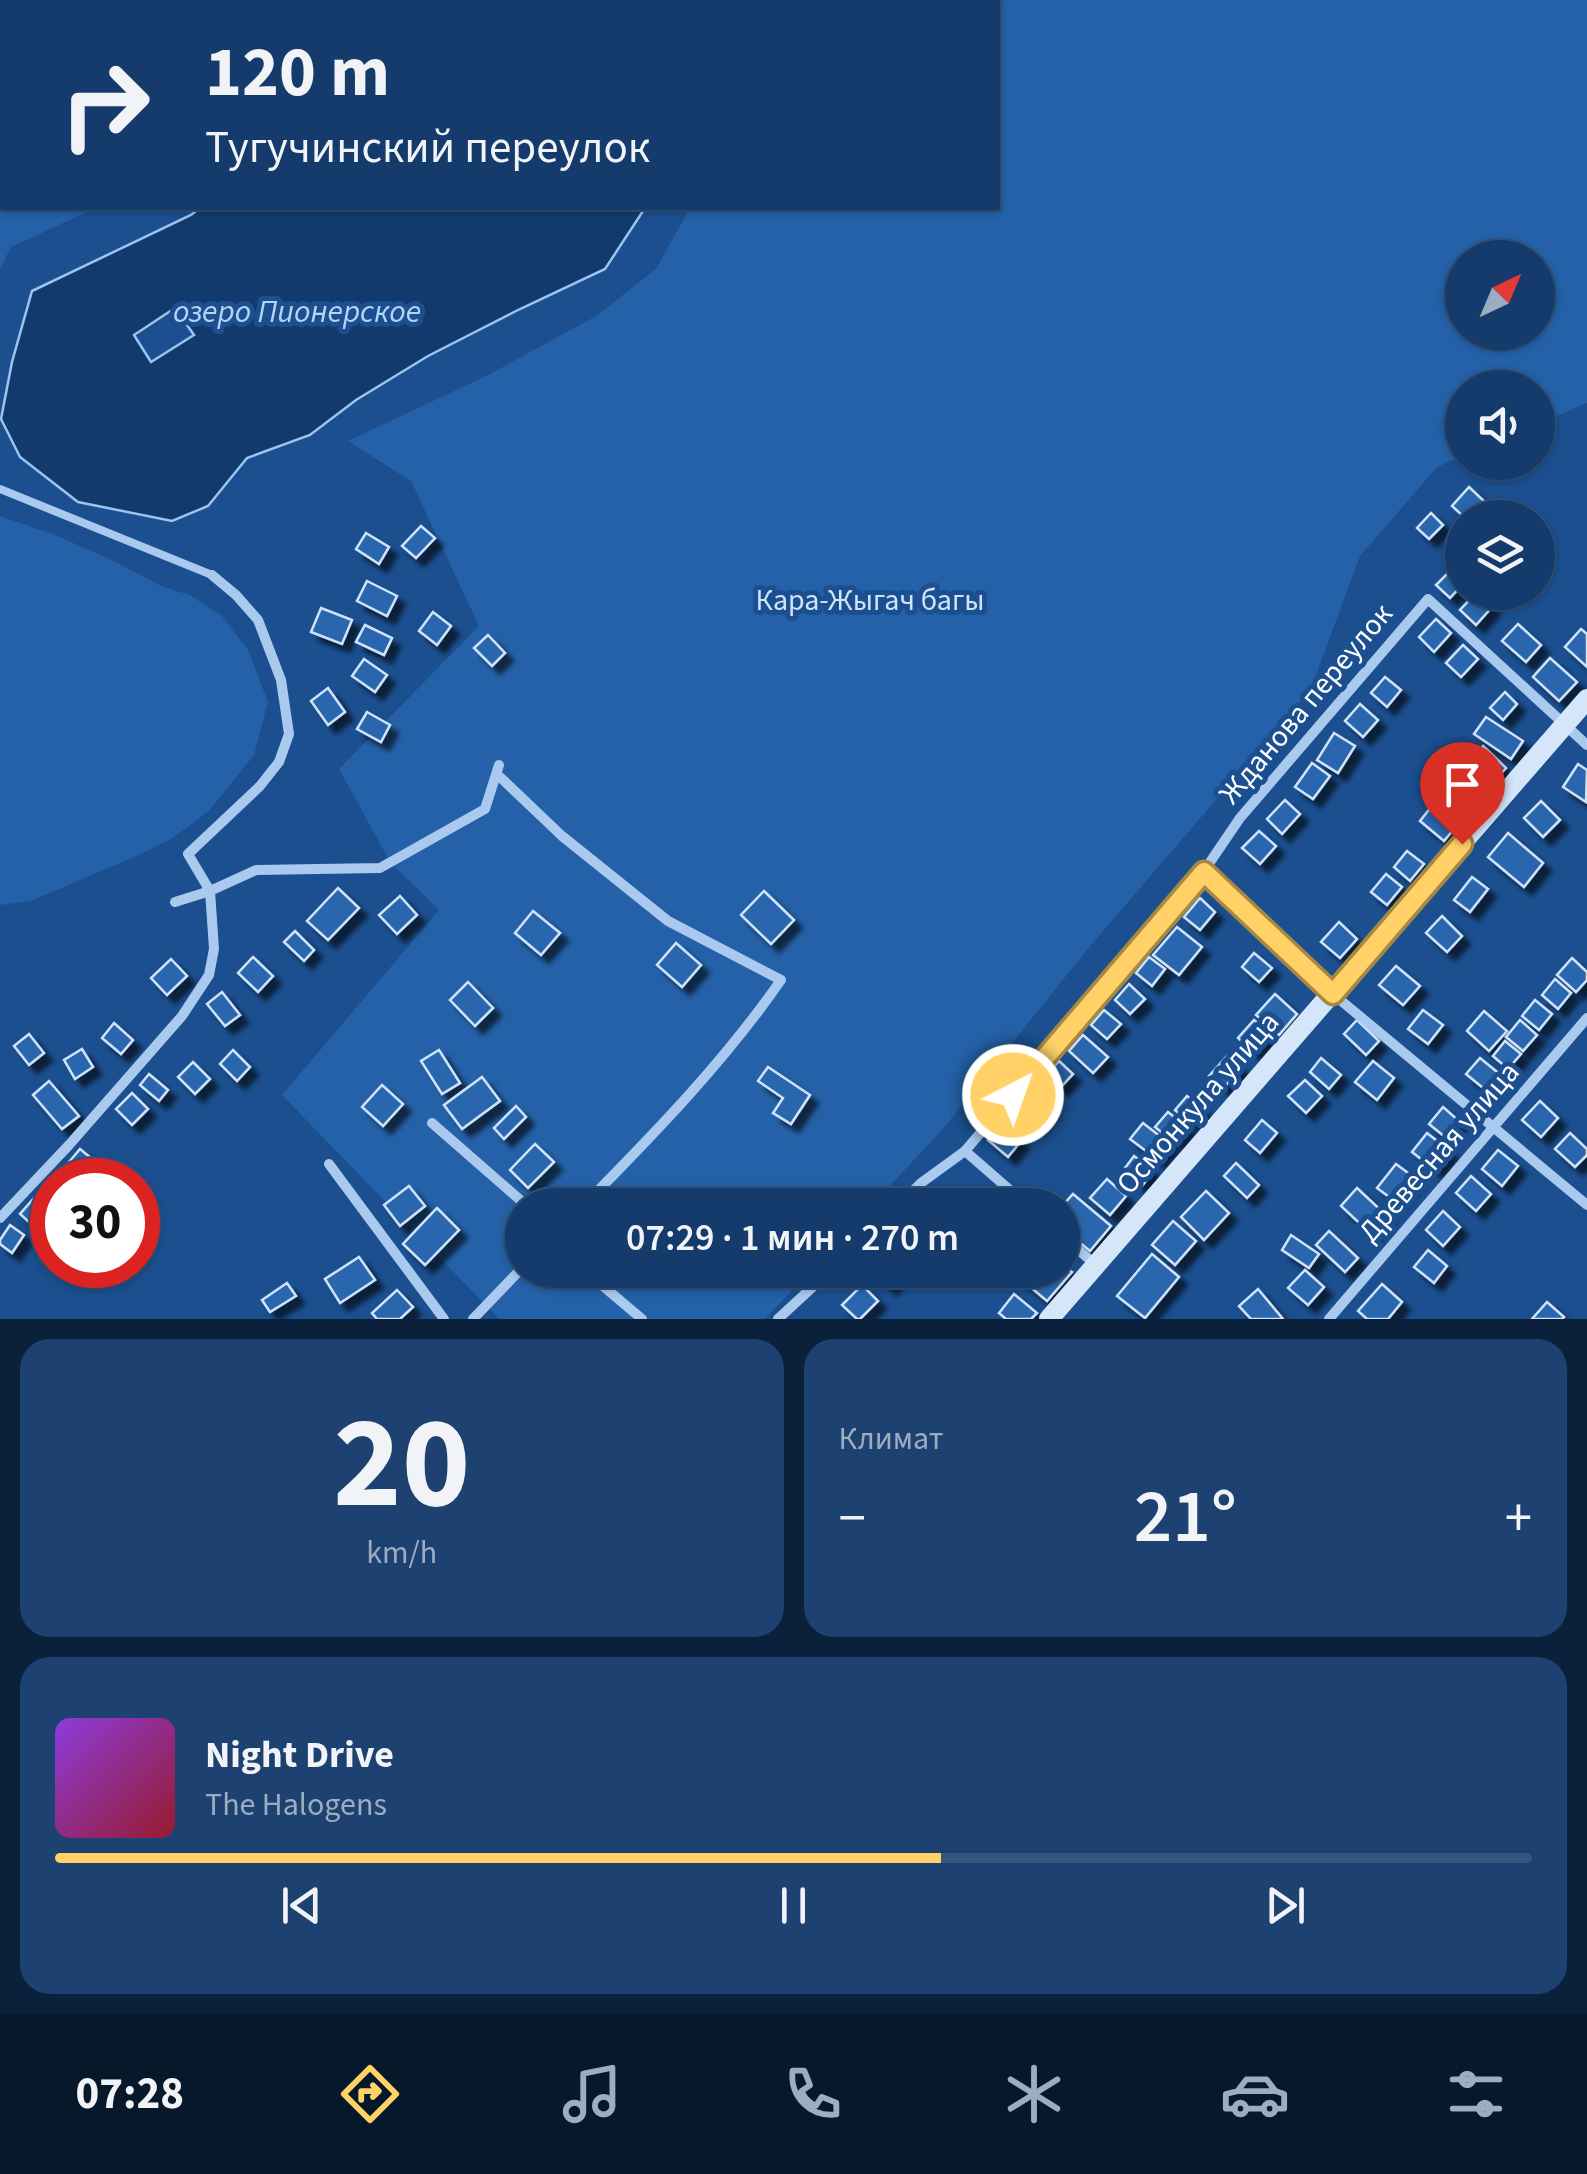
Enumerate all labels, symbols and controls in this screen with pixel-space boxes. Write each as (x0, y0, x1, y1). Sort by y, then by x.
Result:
text: 120 m (205, 23, 390, 123)
icon: right (40, 40, 170, 170)
text: Тугучинский переулок (205, 116, 650, 180)
north arrow (1445, 240, 1555, 350)
map controls (1445, 240, 1555, 610)
water label: озеро Пионерское (173, 289, 421, 335)
button: sound (1445, 370, 1555, 480)
button: layers (1445, 500, 1555, 610)
park label: Кара-Жыгач багы (756, 579, 984, 622)
street label: Жданова переулок (1209, 594, 1403, 814)
pin (1420, 742, 1505, 845)
icon: arrive (1435, 757, 1490, 812)
street label: Осмонкула улица (1106, 1002, 1290, 1204)
position arrow (961, 1043, 1065, 1147)
street label: Древесная улица (1348, 1052, 1530, 1252)
speed limit sign: 30 (30, 1158, 160, 1288)
text: 07:29 · 1 мин · 270 m (626, 1211, 959, 1265)
text: 20 (333, 1372, 470, 1557)
text: Климат (839, 1416, 943, 1462)
text: 21° (1134, 1464, 1237, 1571)
text: − (839, 1480, 866, 1558)
text: + (1505, 1480, 1532, 1558)
text: km/h (366, 1530, 437, 1576)
text: Night Drive (205, 1728, 394, 1782)
text: The Halogens (205, 1782, 387, 1828)
icon: previous (274, 1878, 329, 1933)
icon: pause (766, 1878, 821, 1933)
icon: next (1258, 1878, 1313, 1933)
icon: directions (335, 2059, 405, 2129)
icon: music (557, 2059, 627, 2129)
icon: phone (778, 2059, 848, 2129)
icon: climate (999, 2059, 1069, 2129)
icon: car (1220, 2059, 1290, 2129)
icon: filters (1441, 2059, 1511, 2129)
text: 07:28 (76, 2062, 184, 2126)

